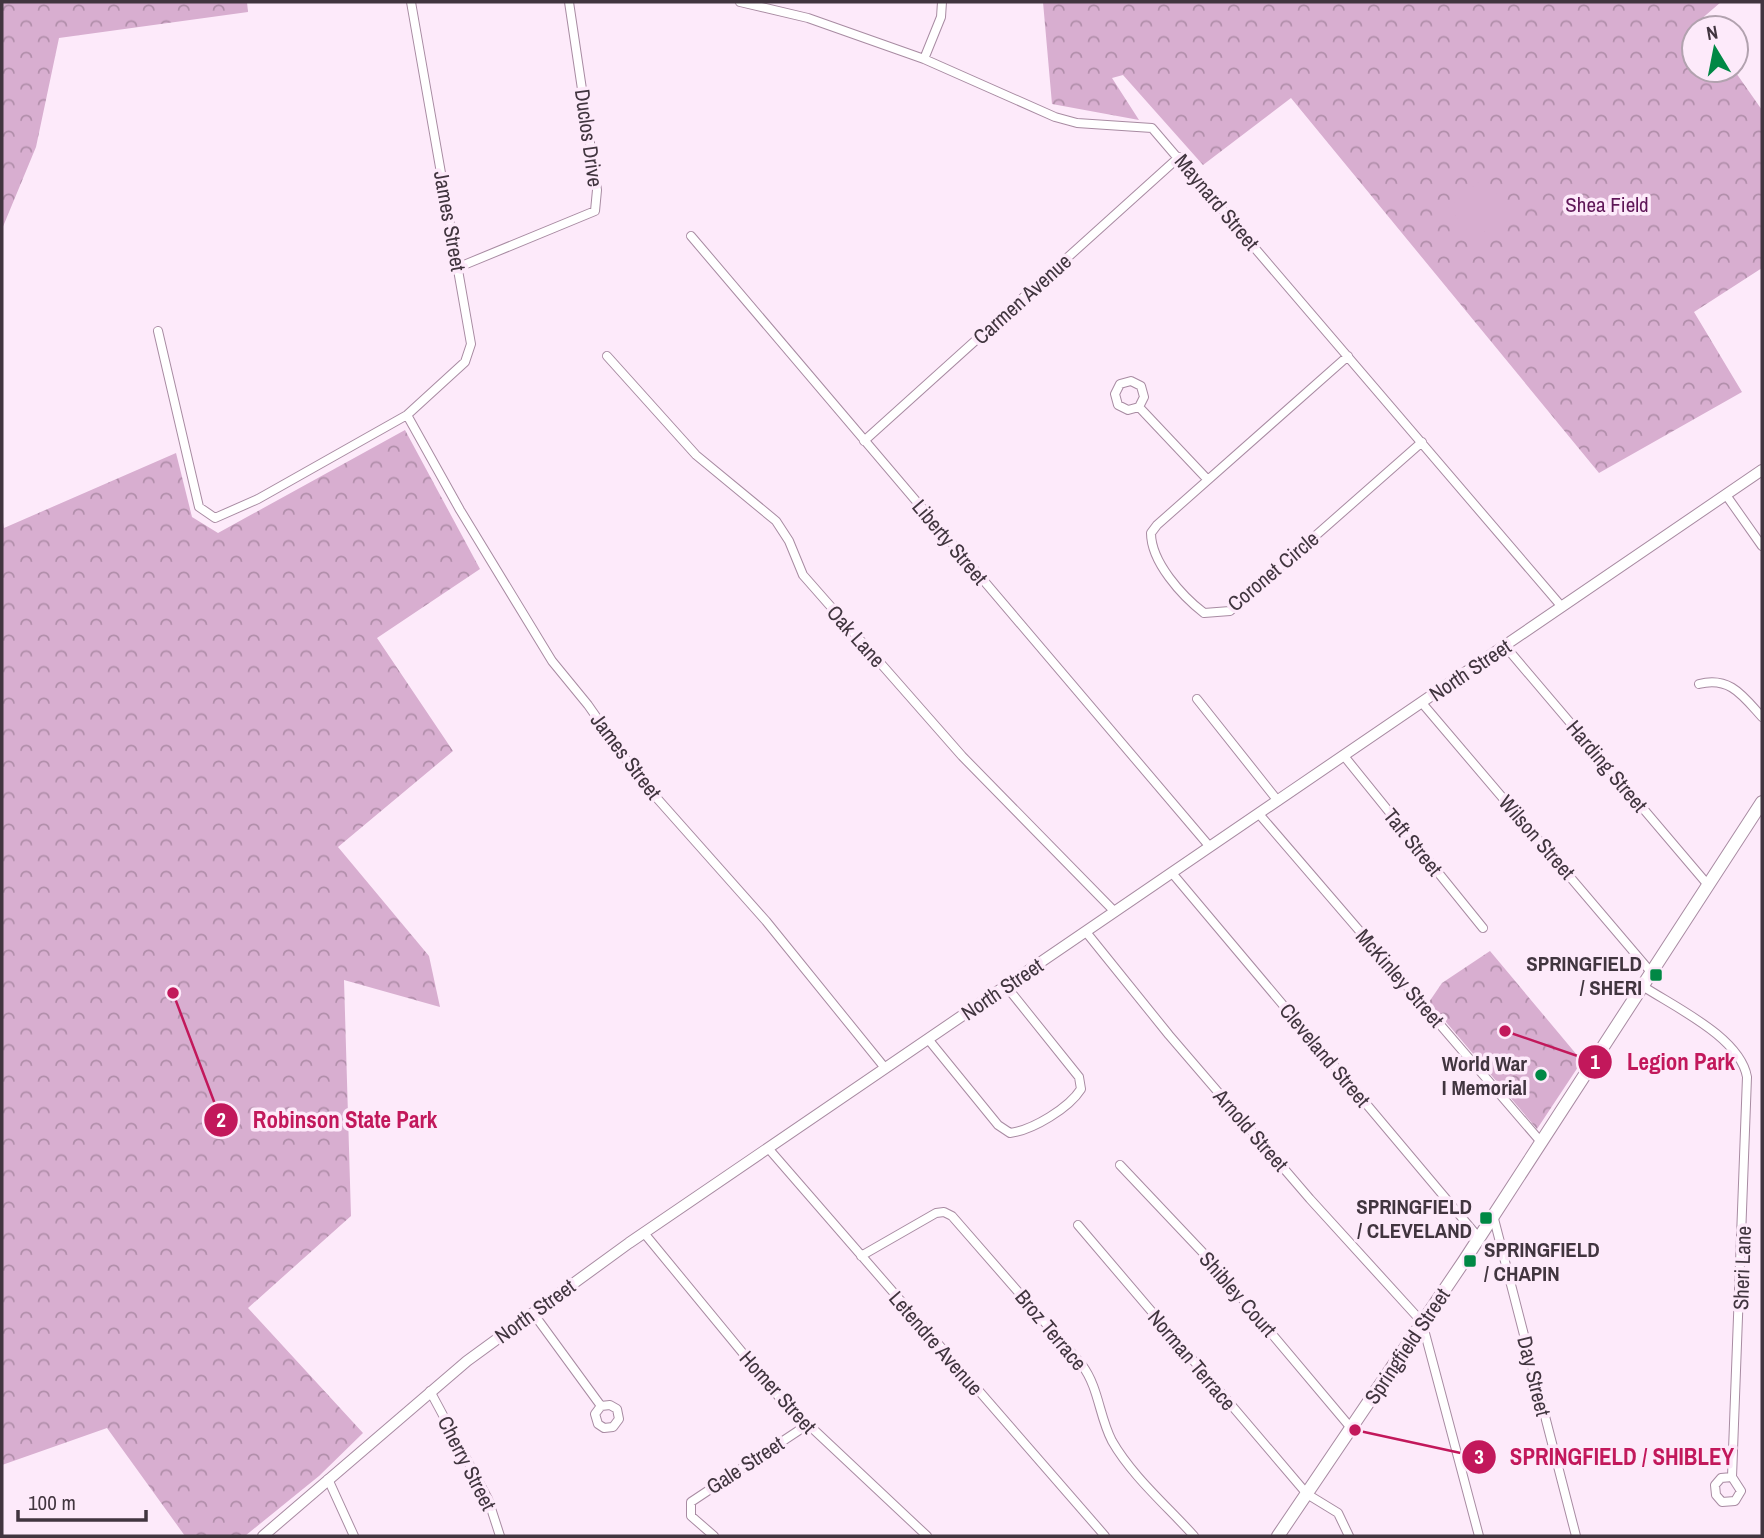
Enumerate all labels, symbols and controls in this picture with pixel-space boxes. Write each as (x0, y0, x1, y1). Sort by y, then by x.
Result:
north arrow (1680, 14, 1750, 84)
text: N (1704, 18, 1720, 46)
street label: Duclos Drive (568, 87, 610, 189)
street label: Maynard Street (1168, 148, 1266, 257)
street label: James Street (427, 169, 473, 274)
park label: Shea Field (1565, 190, 1649, 219)
street label: Carmen Avenue (967, 247, 1077, 351)
street label: Liberty Street (906, 493, 994, 591)
street label: Coronet Circle (1221, 524, 1325, 618)
street label: Oak Lane (820, 599, 892, 673)
street label: North Street (1423, 632, 1517, 708)
street label: James Street (584, 707, 668, 805)
street label: Harding Street (1560, 714, 1654, 818)
street label: Wilson Street (1492, 788, 1582, 886)
street label: Taft Street (1377, 802, 1449, 882)
street label: McKinley Street (1349, 923, 1451, 1034)
place label: SPRINGFIELD / SHERI (1526, 949, 1642, 1002)
street label: North Street (955, 951, 1049, 1027)
marker: SPRINGFIELD / SHERI (1648, 967, 1664, 983)
street label: Cleveland Street (1273, 997, 1377, 1113)
callout: Legion Park (1578, 1040, 1749, 1084)
text: Legion Park (1627, 1046, 1735, 1077)
text: 1 (1590, 1047, 1600, 1076)
place label: World War I Memorial (1442, 1049, 1527, 1102)
marker: World War I Memorial (1533, 1067, 1549, 1083)
street label: Arnold Street (1206, 1082, 1295, 1178)
callout: Robinson State Park (203, 1098, 451, 1142)
text: Robinson State Park (253, 1104, 438, 1135)
text: 2 (216, 1105, 226, 1134)
place label: SPRINGFIELD / CLEVELAND (1356, 1192, 1472, 1245)
marker: SPRINGFIELD / CLEVELAND (1478, 1210, 1494, 1226)
street label: Sheri Lane (1726, 1225, 1758, 1311)
place label: SPRINGFIELD / CHAPIN (1484, 1235, 1600, 1288)
street label: Shibley Court (1193, 1245, 1283, 1343)
marker: SPRINGFIELD / CHAPIN (1462, 1253, 1478, 1269)
street label: North Street (489, 1272, 581, 1350)
street label: Springfield Street (1358, 1282, 1457, 1410)
street label: Broz Terrace (1009, 1283, 1093, 1377)
street label: Letendre Avenue (882, 1284, 990, 1402)
street label: Norman Terrace (1141, 1304, 1243, 1416)
street label: Day Street (1510, 1333, 1558, 1419)
street label: Homer Street (733, 1344, 823, 1440)
street label: Cherry Street (431, 1411, 503, 1515)
street label: Gale Street (701, 1429, 790, 1501)
callout: SPRINGFIELD / SHIBLEY (1461, 1435, 1748, 1479)
text: SPRINGFIELD / SHIBLEY (1510, 1441, 1735, 1472)
text: 3 (1474, 1442, 1484, 1471)
scale bar (18, 1478, 145, 1522)
text: 100 m (28, 1488, 76, 1517)

